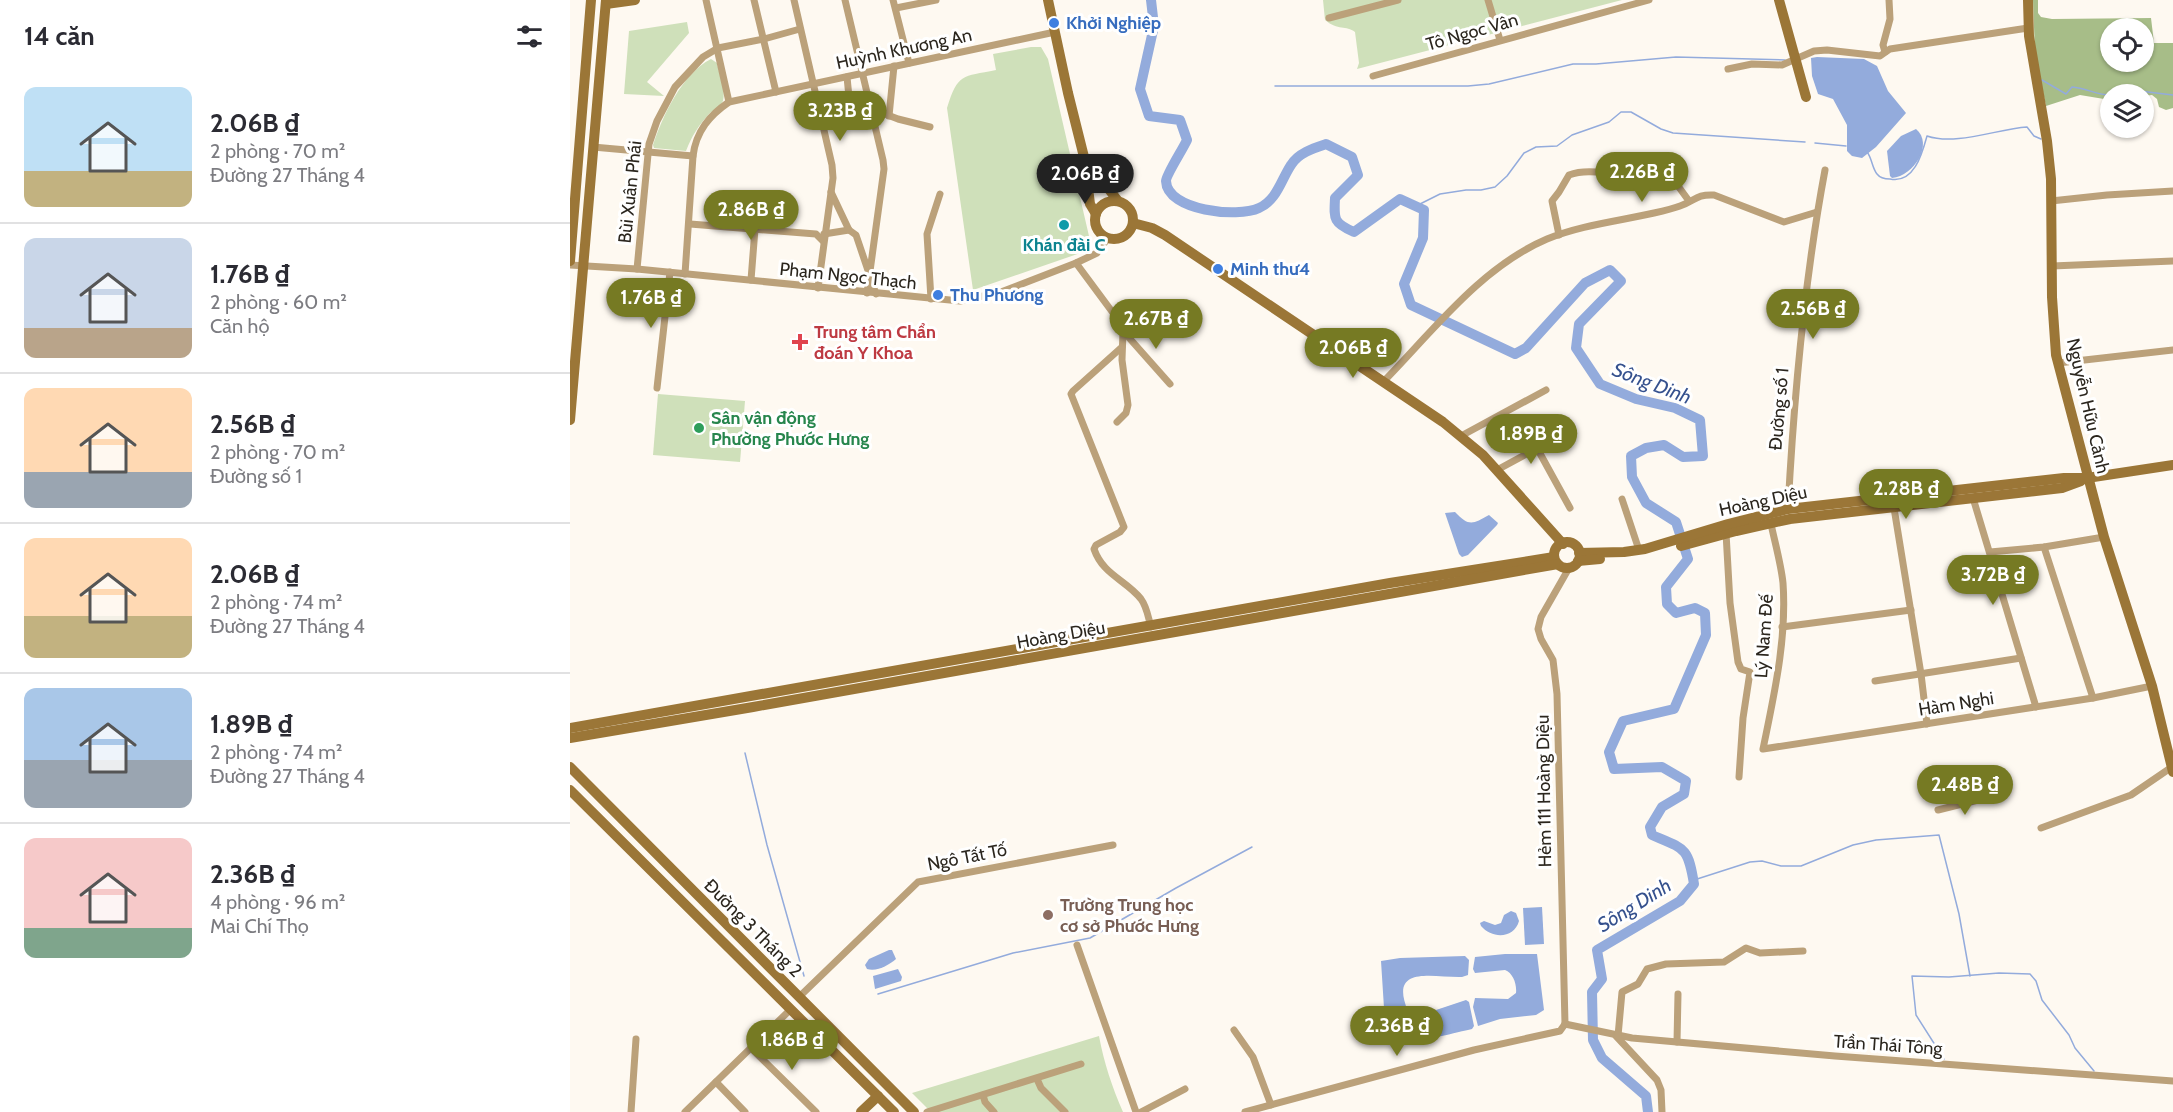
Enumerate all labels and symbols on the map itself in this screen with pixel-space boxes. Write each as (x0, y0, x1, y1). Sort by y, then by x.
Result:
street label: Tô Ngọc Vân (1424, 8, 1520, 56)
place label: Khởi Nghiệp (1066, 12, 1161, 34)
marker: Khởi Nghiệp (1047, 16, 1061, 30)
street label: Huỳnh Khương An (834, 24, 974, 74)
pin: 3.23B ₫ (785, 91, 895, 142)
street label: Bùi Xuân Phái (614, 140, 646, 244)
pin: 2.26B ₫ (1587, 152, 1697, 203)
pin: 2.06B ₫ (1030, 154, 1140, 205)
pin: 2.86B ₫ (696, 190, 806, 241)
marker: Khán đài C (1057, 218, 1071, 232)
place label: Khán đài C (1023, 234, 1105, 256)
street label: Phạm Ngọc Thạch (778, 258, 918, 294)
place label: Minh thư4 (1230, 258, 1310, 280)
marker: Minh thư4 (1211, 262, 1225, 276)
pin: 1.76B ₫ (596, 278, 706, 329)
place label: Thu Phương (950, 284, 1043, 306)
marker: Thu Phương (931, 288, 945, 302)
pin: 2.56B ₫ (1758, 289, 1868, 340)
pin: 2.67B ₫ (1101, 299, 1211, 350)
place label: Trung tâm Chẩn đoán Y Khoa (814, 321, 936, 364)
pin: 2.06B ₫ (1298, 328, 1408, 379)
marker: Trung tâm Chẩn đoán Y Khoa (791, 333, 809, 351)
street label: Nguyễn Hữu Cảnh (2062, 336, 2114, 476)
water label: Sông Dinh (1609, 357, 1695, 409)
street label: Đường số 1 (1764, 367, 1794, 451)
place label: Sân vận động Phường Phước Hưng (711, 407, 869, 450)
pin: 1.89B ₫ (1476, 414, 1586, 465)
marker: Sân vận động Phường Phước Hưng (692, 421, 706, 435)
pin: 2.28B ₫ (1851, 469, 1961, 520)
street label: Hoàng Diệu (1717, 481, 1809, 521)
pin: 3.72B ₫ (1938, 555, 2048, 606)
street label: Lý Nam Đế (1750, 593, 1778, 679)
street label: Hoàng Diệu (1015, 616, 1107, 654)
street label: Hàm Nghi (1917, 687, 1995, 721)
street label: Hẻm 111 Hoàng Diệu (1532, 714, 1556, 868)
pin: 2.48B ₫ (1910, 765, 2020, 816)
street label: Ngô Tất Tố (925, 839, 1009, 875)
water label: Sông Dinh (1593, 873, 1675, 937)
street label: Đường 3 Tháng 2 (699, 874, 807, 982)
place label: Trường Trung học cơ sở Phước Hưng (1060, 894, 1199, 937)
marker: Trường Trung học cơ sở Phước Hưng (1041, 908, 1055, 922)
pin: 2.36B ₫ (1342, 1006, 1452, 1057)
pin: 1.86B ₫ (737, 1020, 847, 1071)
street label: Trần Thái Tông (1833, 1030, 1944, 1060)

